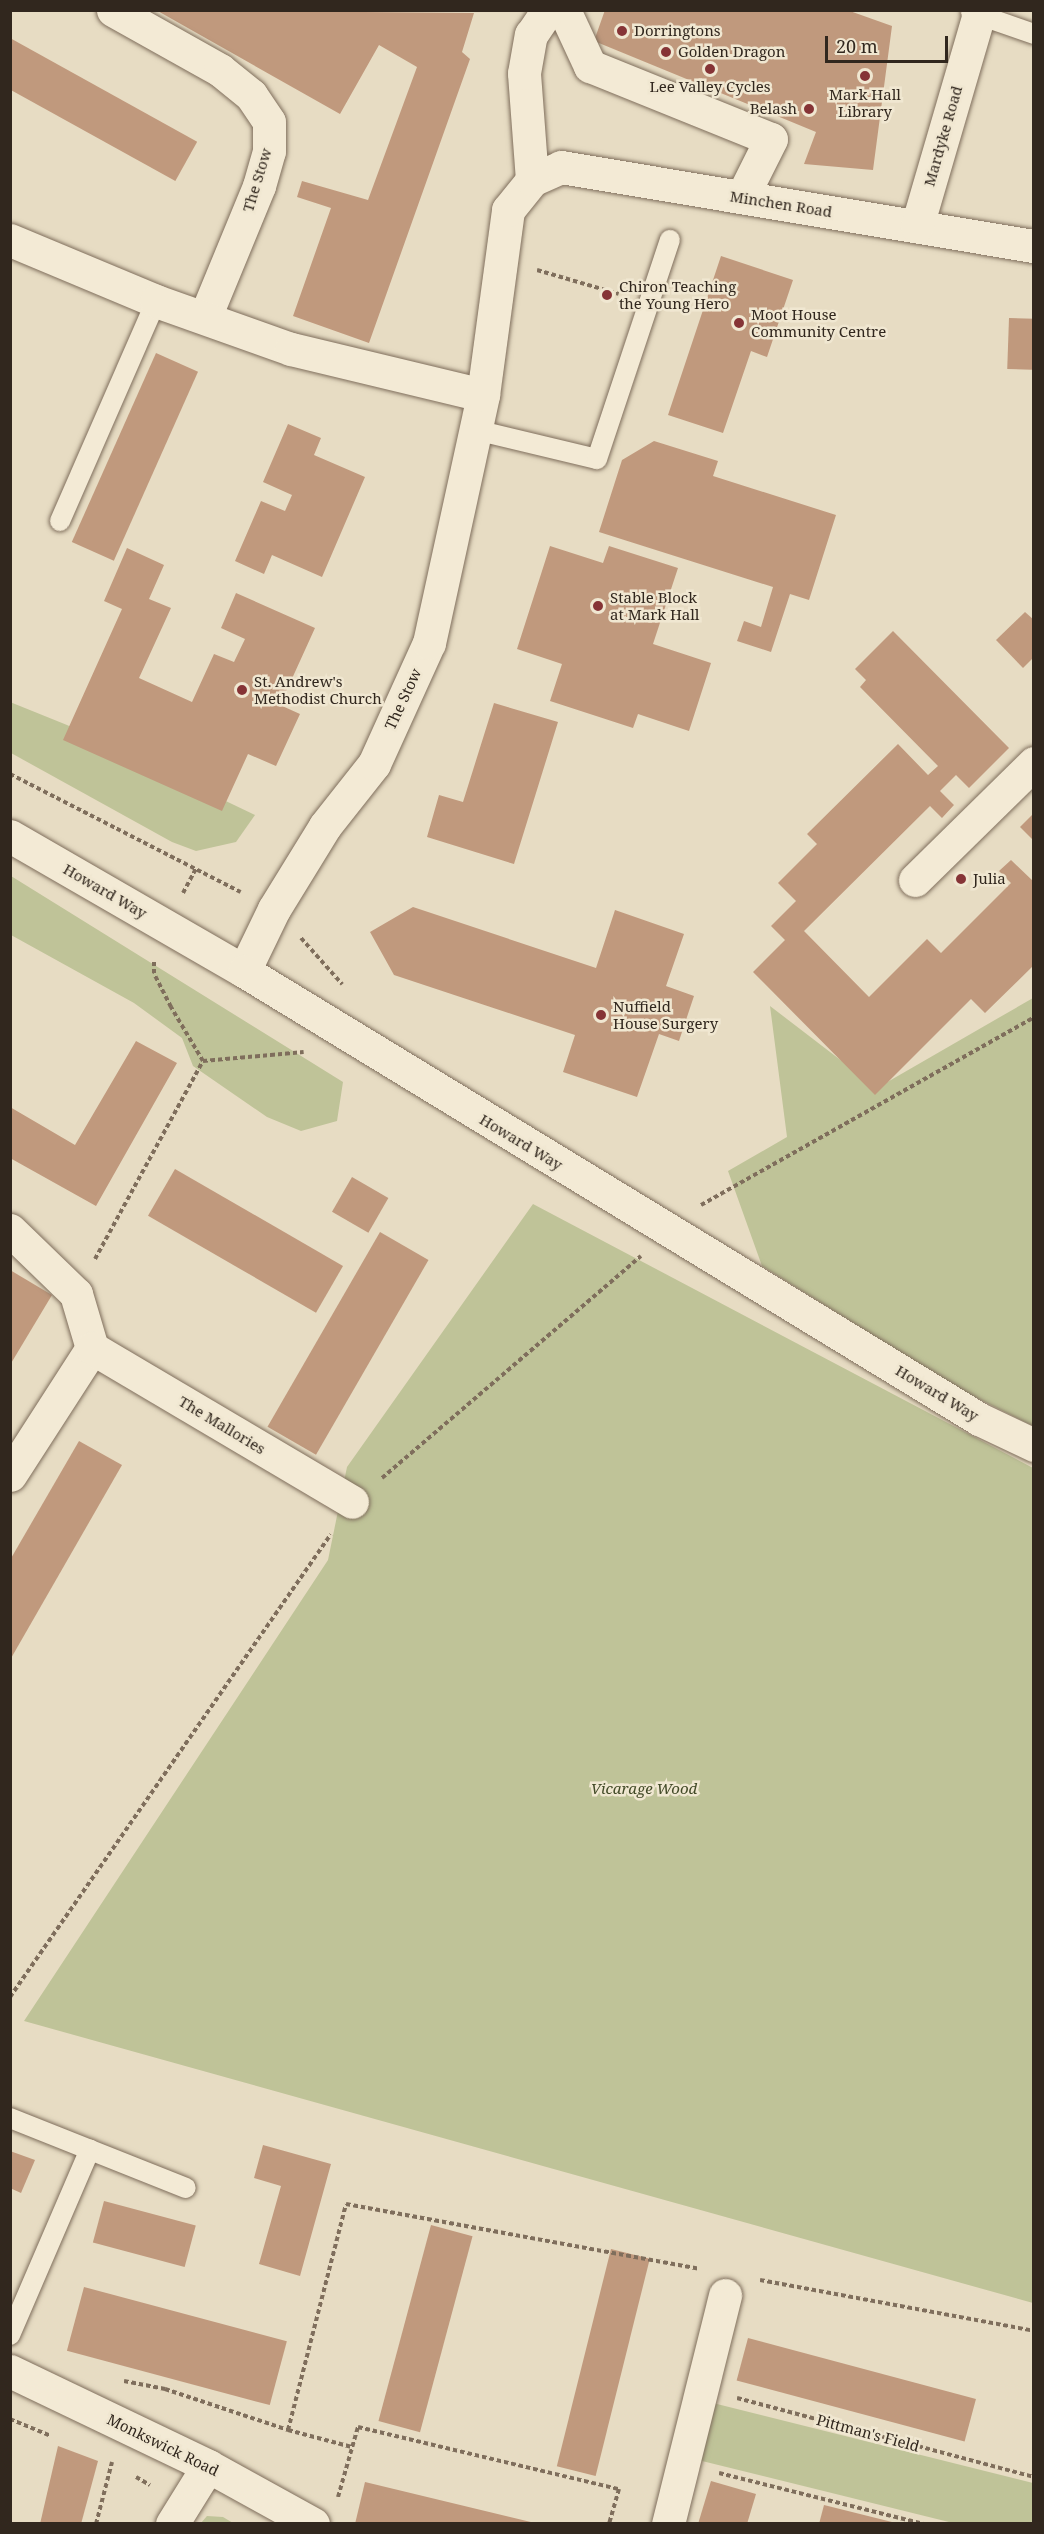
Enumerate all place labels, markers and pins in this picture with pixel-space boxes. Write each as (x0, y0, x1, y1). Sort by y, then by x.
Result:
place label: Dorringtons (634, 22, 721, 40)
marker: Dorringtons (615, 24, 629, 38)
place label: Golden Dragon (678, 43, 785, 61)
marker: Golden Dragon (659, 45, 673, 59)
marker: Lee Valley Cycles (703, 62, 717, 76)
marker: Mark Hall Library (858, 69, 872, 83)
place label: Lee Valley Cycles (649, 78, 771, 96)
place label: Mark Hall Library (829, 85, 901, 120)
place label: Belash (750, 100, 797, 118)
marker: Belash (802, 102, 816, 116)
place label: Chiron Teaching the Young Hero (619, 277, 736, 312)
marker: Chiron Teaching the Young Hero (600, 288, 614, 302)
place label: Moot House Community Centre (751, 305, 886, 340)
marker: Moot House Community Centre (732, 316, 746, 330)
place label: Stable Block at Mark Hall (610, 588, 700, 623)
marker: Stable Block at Mark Hall (591, 599, 605, 613)
place label: St. Andrew's Methodist Church (254, 672, 382, 707)
marker: St. Andrew's Methodist Church (235, 683, 249, 697)
place label: Julia (973, 870, 1006, 888)
marker: Julia (954, 872, 968, 886)
place label: Nuffield House Surgery (613, 997, 718, 1032)
marker: Nuffield House Surgery (594, 1008, 608, 1022)

